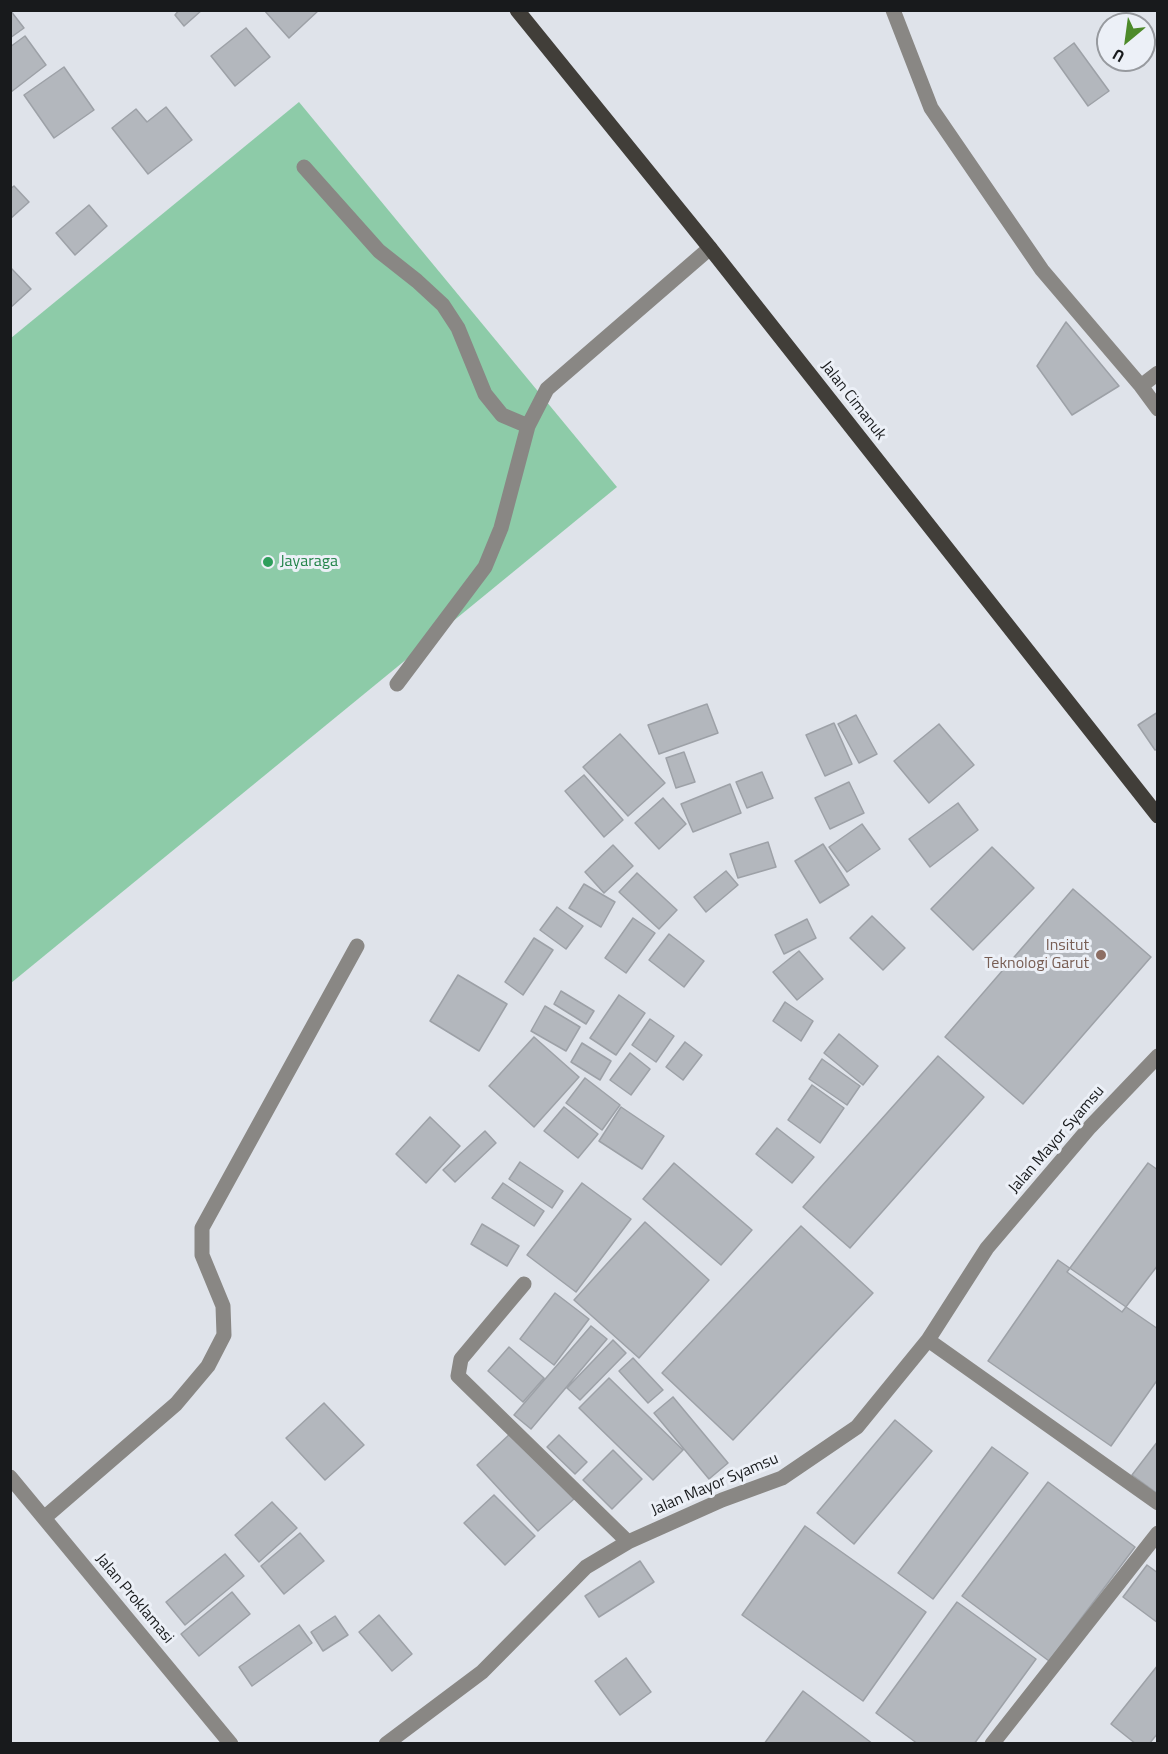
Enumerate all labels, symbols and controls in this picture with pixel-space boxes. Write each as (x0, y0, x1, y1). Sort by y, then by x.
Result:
north arrow (1096, 12, 1156, 72)
text: U (1108, 43, 1129, 69)
street label: Jalan Cimanuk (816, 358, 890, 444)
place label: Jayaraga (280, 552, 338, 572)
marker: Jayaraga (261, 555, 275, 569)
place label: Insitut Teknologi Garut (984, 936, 1089, 974)
marker: Insitut Teknologi Garut (1094, 948, 1108, 962)
street label: Jalan Mayor Syamsu (1005, 1082, 1109, 1198)
street label: Jalan Mayor Syamsu (648, 1450, 782, 1520)
street label: Jalan Proklamasi (91, 1550, 177, 1648)

